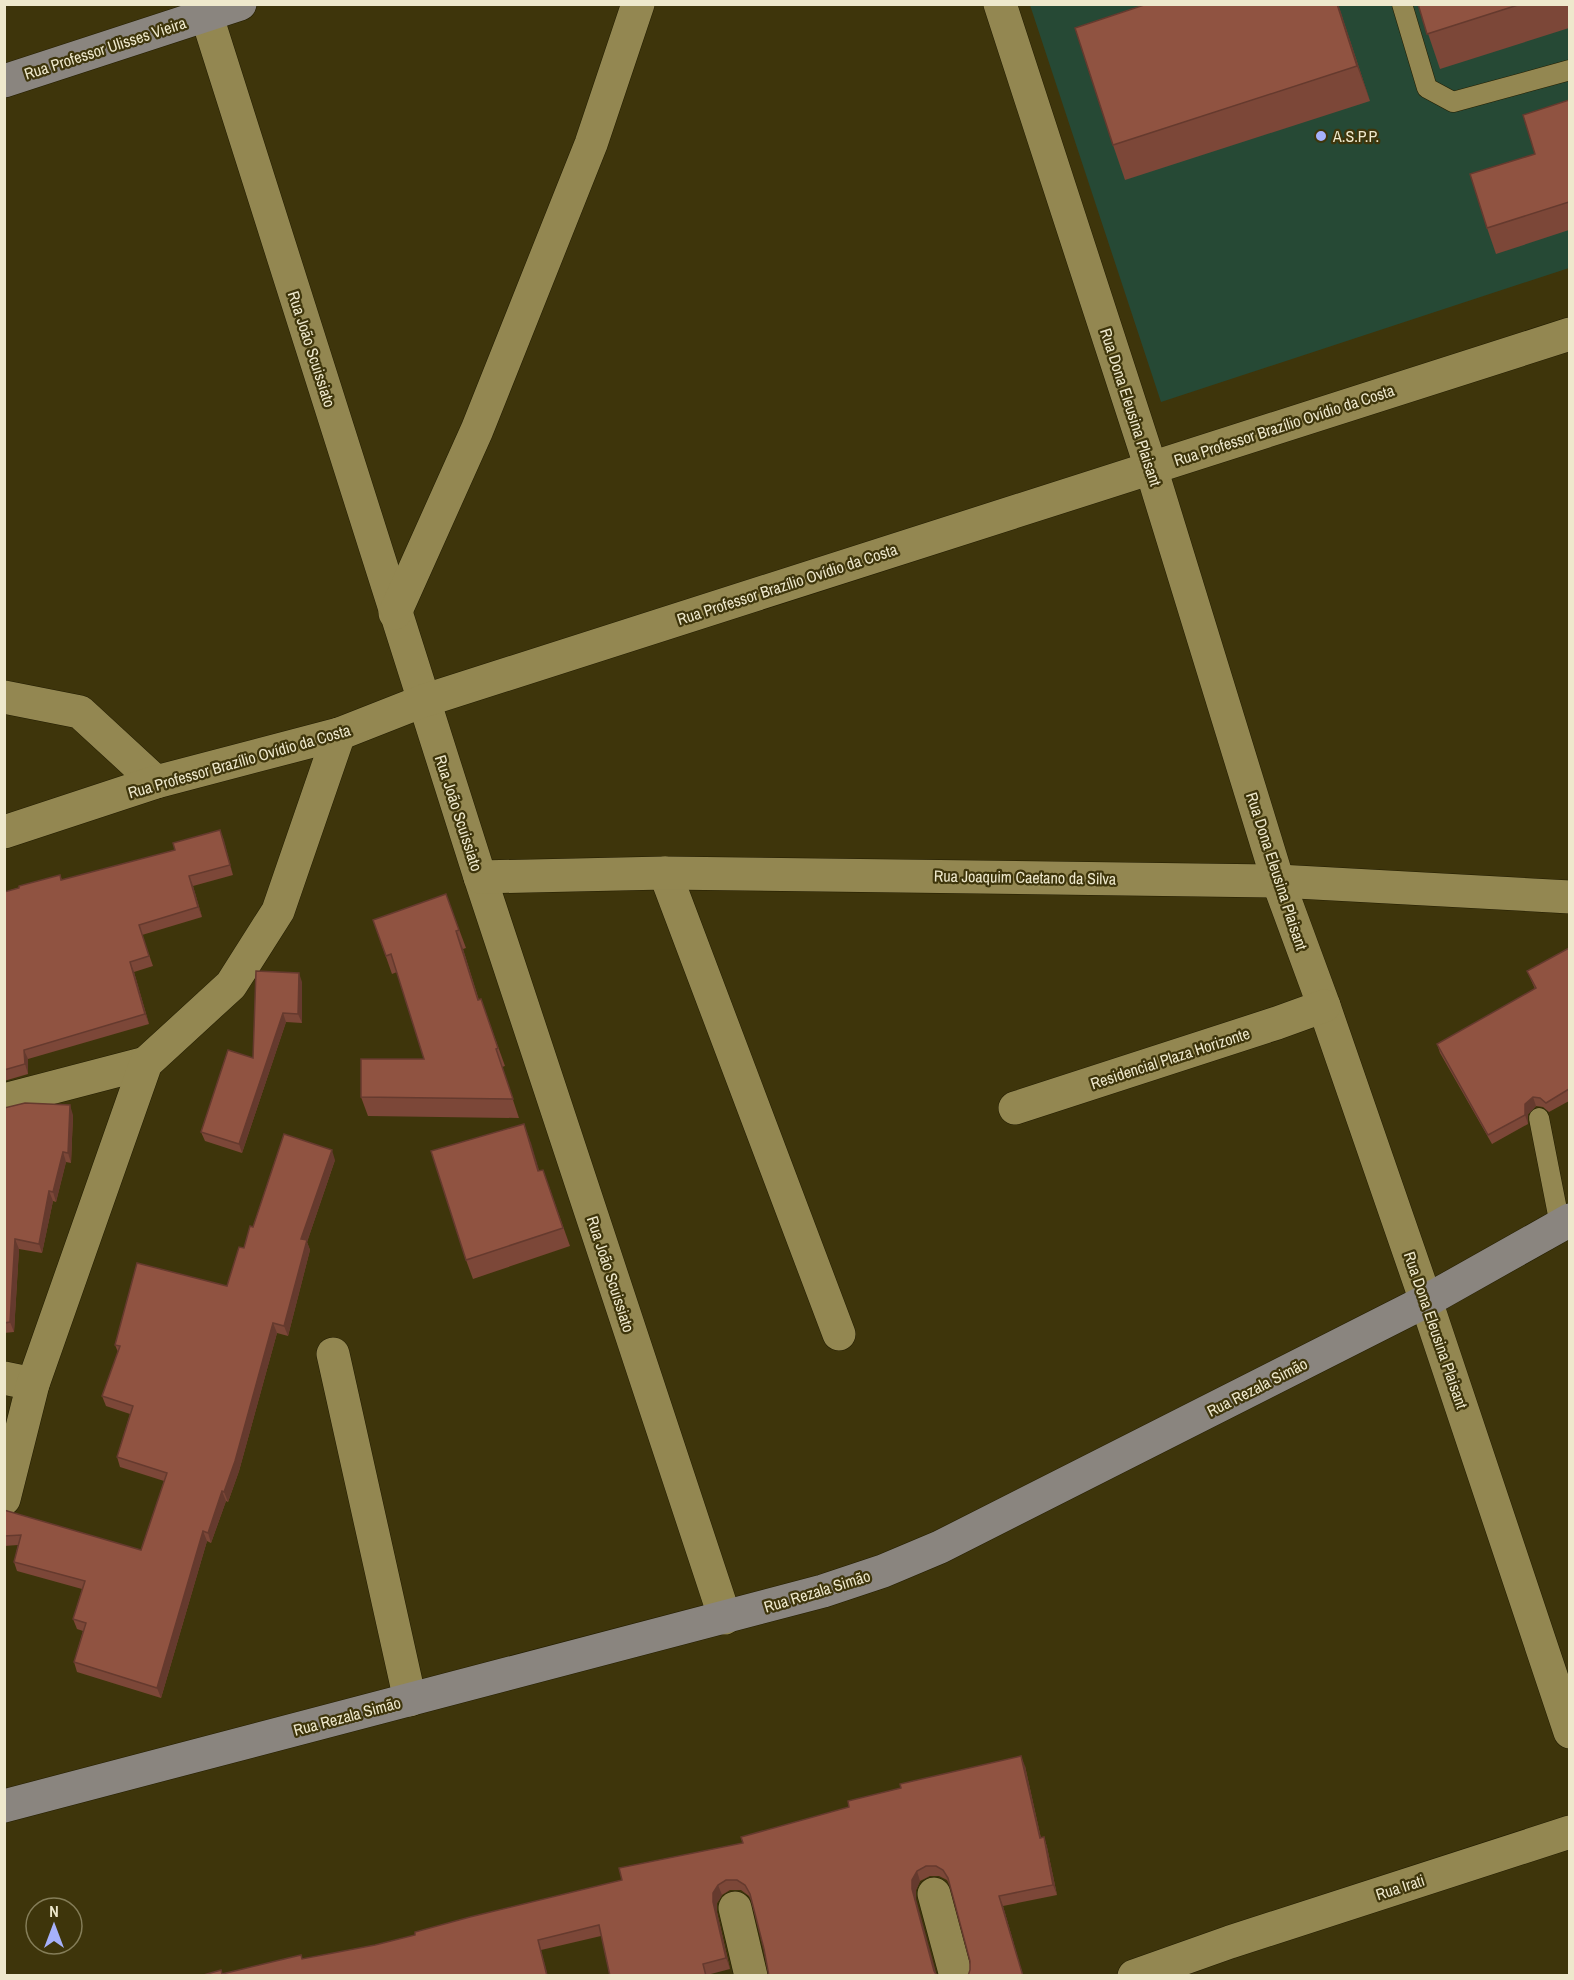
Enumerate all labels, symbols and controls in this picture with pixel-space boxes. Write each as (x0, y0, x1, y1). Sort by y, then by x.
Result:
street label: Rua Professor Ulisses Vieira (21, 11, 189, 85)
place label: A.S.P.P. (1332, 125, 1379, 147)
marker: A.S.P.P. (1314, 129, 1328, 143)
street label: Rua João Scuissiato (283, 288, 341, 410)
street label: Rua Dona Eleusina Plaisant (1095, 325, 1167, 489)
street label: Rua Professor Brazílio Ovídio da Costa (1171, 379, 1398, 471)
street label: Rua Professor Brazílio Ovídio da Costa (674, 538, 901, 630)
street label: Rua Professor Brazílio Ovídio da Costa (125, 718, 353, 803)
street label: Rua João Scuissiato (430, 752, 488, 874)
street label: Rua Dona Eleusina Plaisant (1241, 789, 1313, 953)
street label: Rua Joaquim Caetano da Silva (934, 864, 1117, 890)
street label: Residencial Plaza Horizonte (1088, 1022, 1252, 1094)
street label: Rua João Scuissiato (582, 1213, 640, 1335)
street label: Rua Dona Eleusina Plaisant (1399, 1248, 1473, 1412)
street label: Rua Rezala Simão (1203, 1352, 1311, 1422)
street label: Rua Rezala Simão (761, 1564, 873, 1618)
street label: Rua Rezala Simão (291, 1691, 403, 1741)
street label: Rua Irati (1373, 1869, 1427, 1905)
north arrow (24, 1896, 84, 1956)
text: N (49, 1900, 59, 1922)

